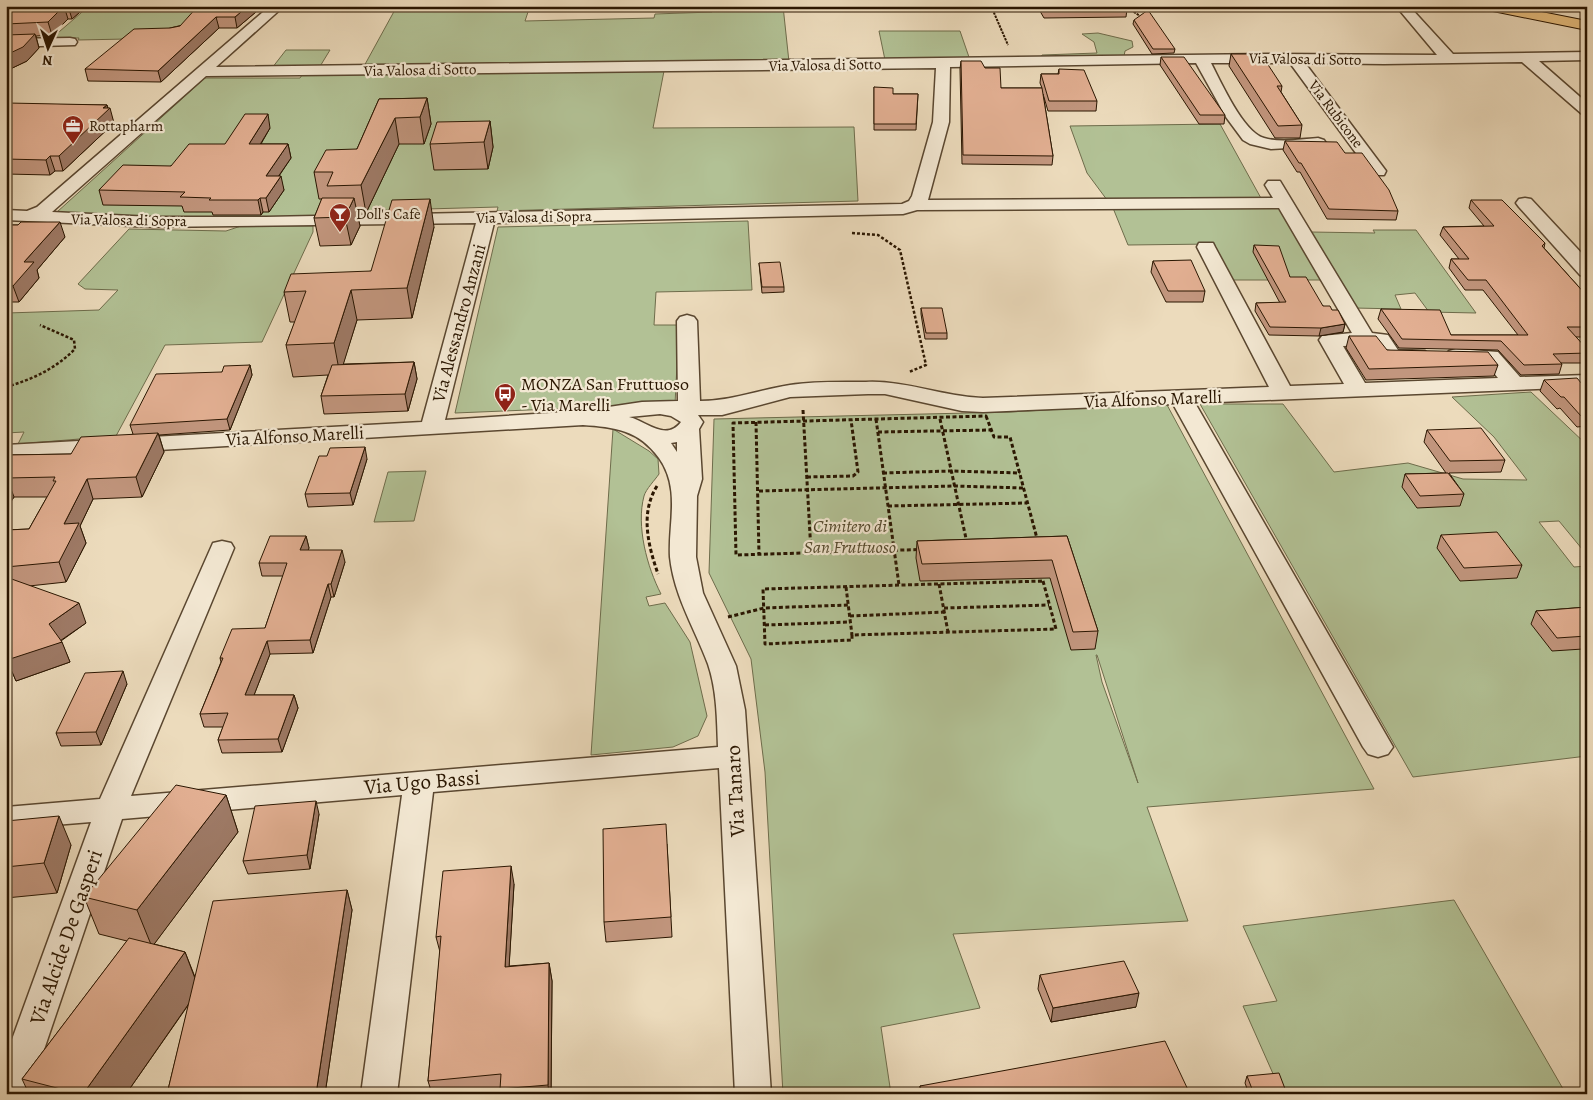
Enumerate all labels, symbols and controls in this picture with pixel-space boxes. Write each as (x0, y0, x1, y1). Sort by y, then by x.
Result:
north arrow (22, 22, 72, 72)
street label: Via Valosa di Sotto (1248, 48, 1361, 70)
text: N (42, 51, 53, 70)
street label: Via Valosa di Sotto (768, 54, 881, 76)
street label: Via Valosa di Sotto (363, 59, 476, 81)
street label: Via Rubicone (1303, 75, 1368, 152)
office icon: Rottapharm (61, 114, 85, 145)
place label: Rottapharm (89, 116, 164, 136)
bar icon: Doll's Cafè (328, 202, 352, 233)
place label: Doll's Cafè (356, 204, 421, 224)
street label: Via Valosa di Sopra (475, 206, 592, 228)
street label: Via Valosa di Sopra (70, 209, 187, 231)
street label: Via Alessandro Anzani (426, 241, 492, 406)
place label: MONZA San Fruttuoso - Via Marelli (521, 372, 689, 417)
bus stop icon: MONZA San Fruttuoso - Via Marelli (493, 382, 517, 413)
street label: Via Alfonso Marelli (1083, 385, 1222, 413)
street label: Via Alfonso Marelli (224, 420, 365, 452)
park label: Cimitero di San Fruttuoso (804, 514, 896, 559)
street label: Via Tanaro (719, 745, 751, 838)
street label: Via Ugo Bassi (362, 763, 481, 801)
street label: Via Alcide De Gasperi (23, 846, 109, 1029)

